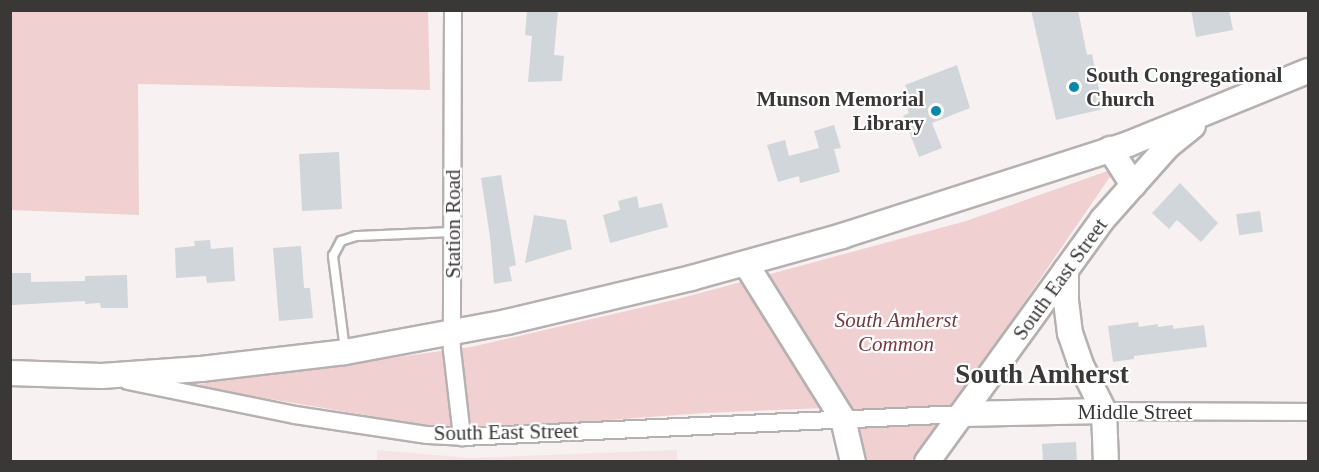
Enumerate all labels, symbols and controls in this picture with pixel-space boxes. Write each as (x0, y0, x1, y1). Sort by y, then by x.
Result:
place label: South Congregational Church (1086, 62, 1282, 112)
marker: South Congregational Church (1067, 80, 1081, 94)
place label: Munson Memorial Library (757, 86, 924, 136)
marker: Munson Memorial Library (929, 104, 943, 118)
street label: Station Road (440, 169, 466, 279)
street label: South East Street (1007, 213, 1113, 345)
park label: South Amherst Common (834, 307, 958, 357)
district label: South Amherst (955, 359, 1129, 391)
street label: Middle Street (1078, 399, 1192, 425)
street label: South East Street (433, 418, 579, 446)

